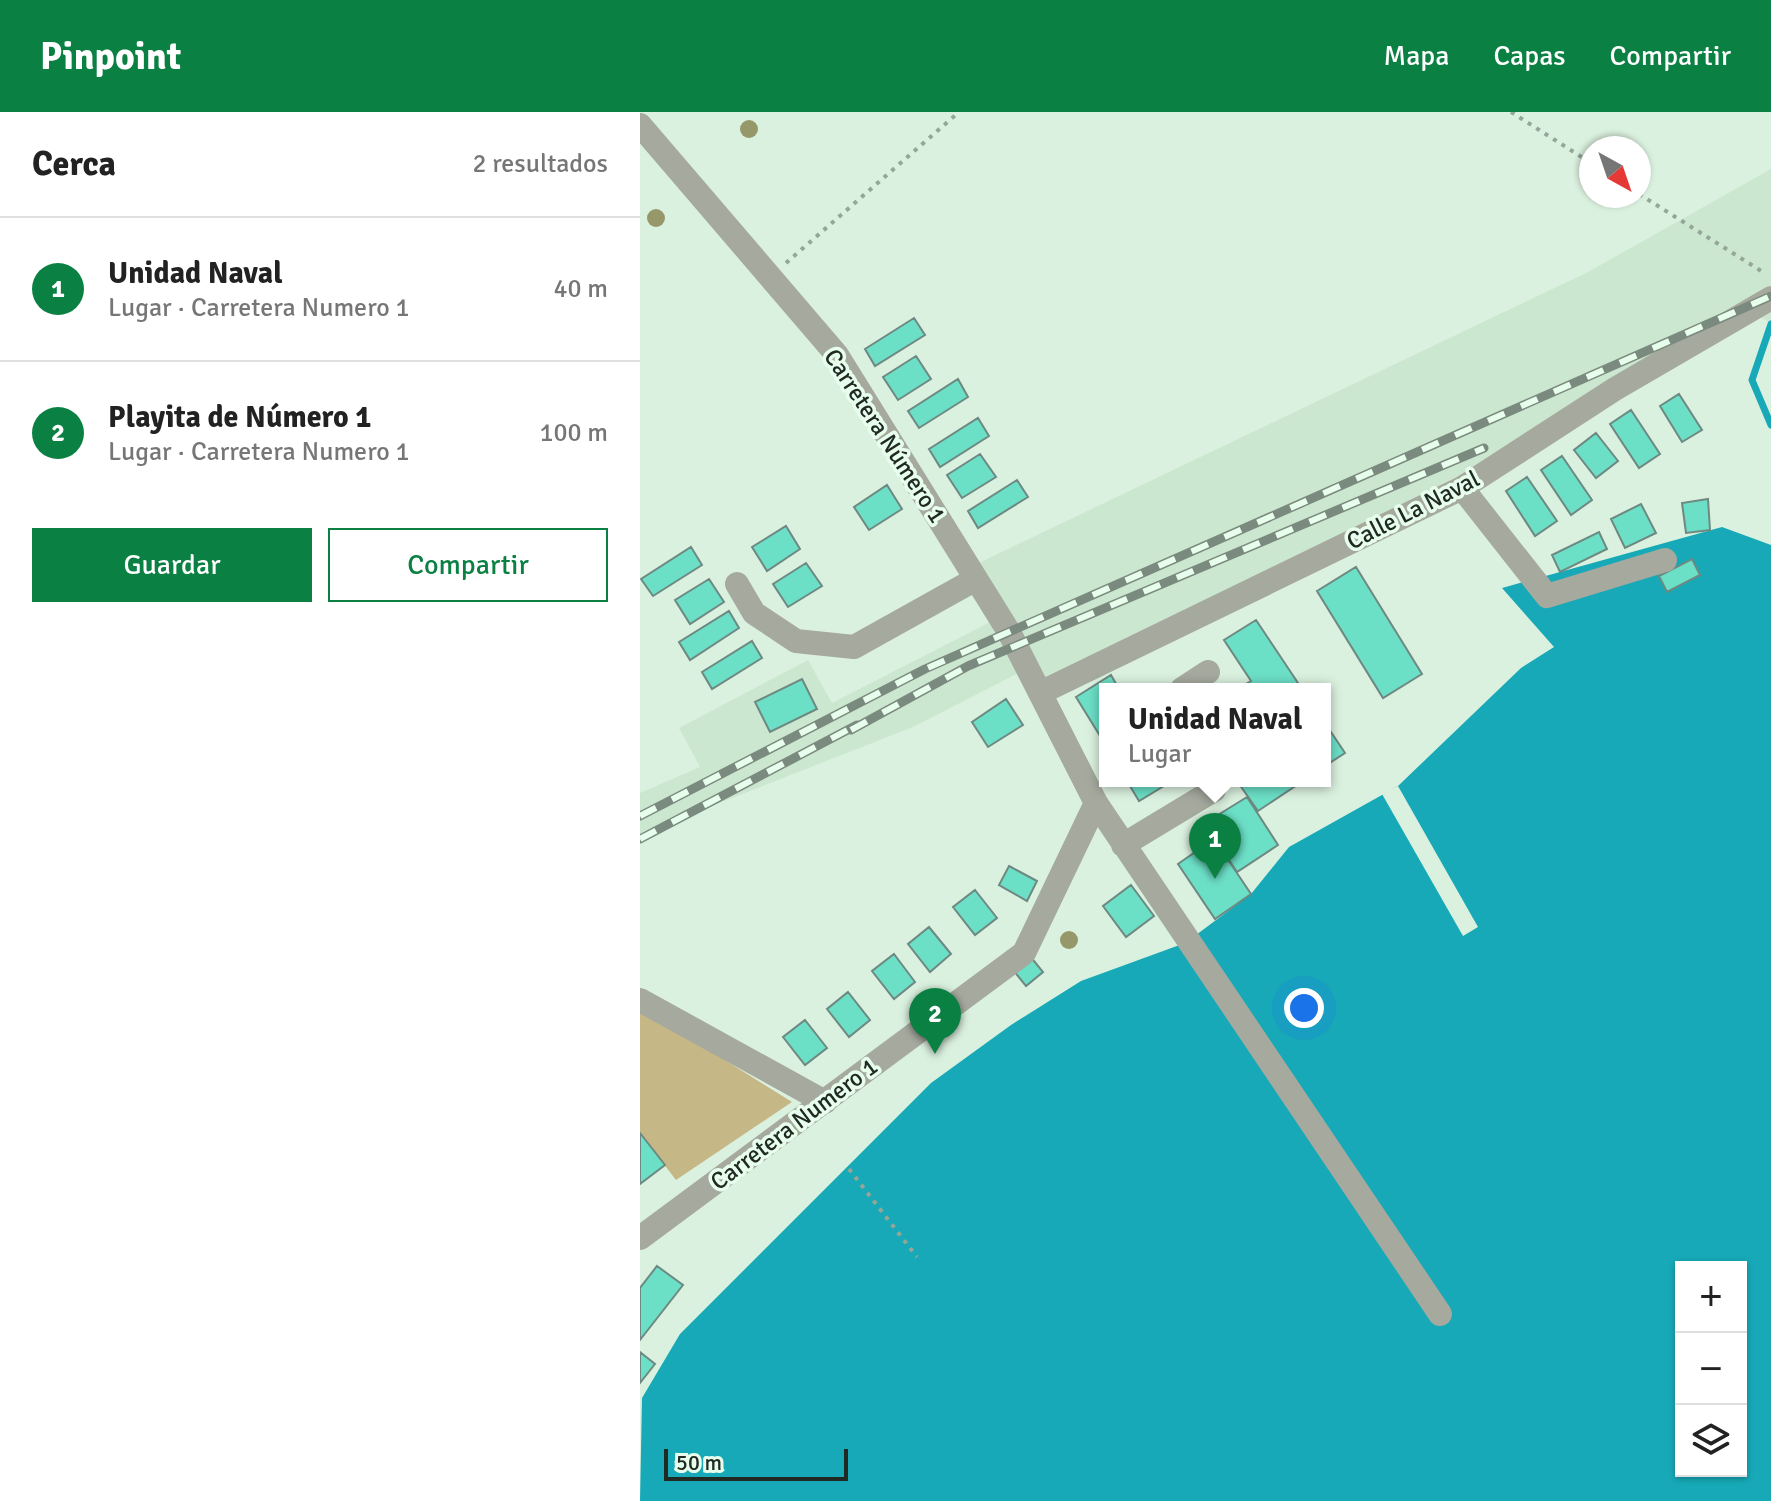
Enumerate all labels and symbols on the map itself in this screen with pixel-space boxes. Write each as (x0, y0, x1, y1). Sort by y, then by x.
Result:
north arrow (1579, 136, 1651, 208)
street label: Carretera Número 1 (817, 343, 953, 529)
street label: Calle La Naval (1341, 464, 1485, 556)
pin: 1 (1189, 813, 1241, 879)
pin: 2 (909, 988, 961, 1054)
your location (1284, 988, 1324, 1028)
street label: Carretera Numero 1 (704, 1051, 884, 1197)
scale bar (664, 1445, 848, 1481)

